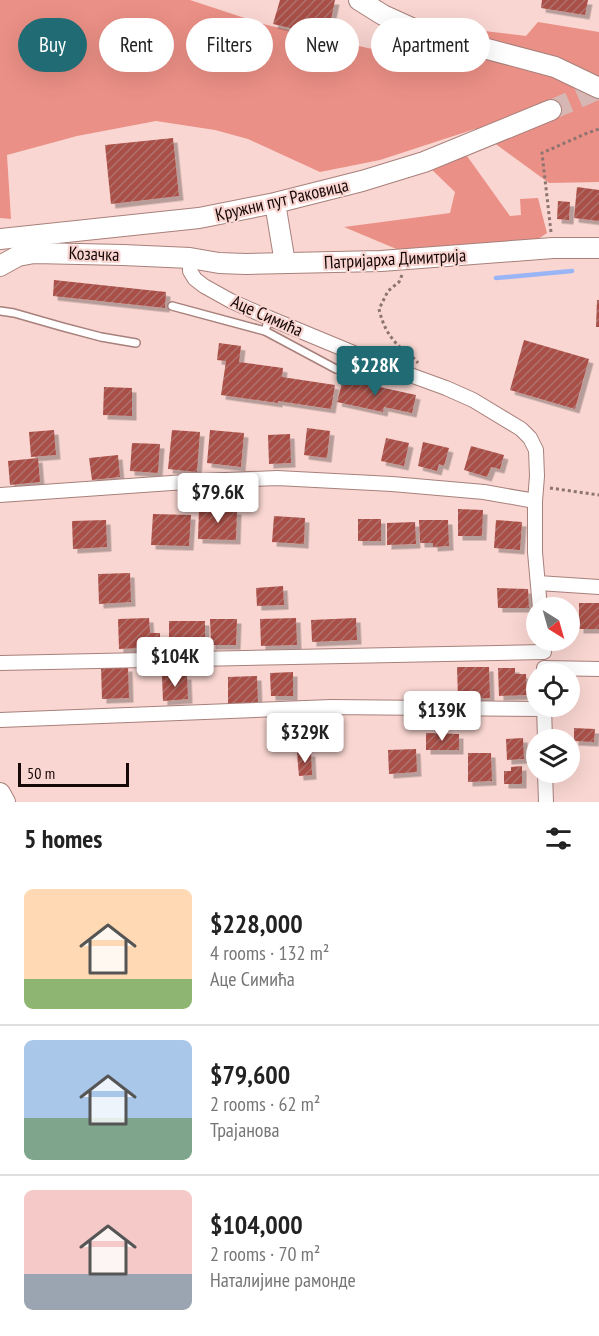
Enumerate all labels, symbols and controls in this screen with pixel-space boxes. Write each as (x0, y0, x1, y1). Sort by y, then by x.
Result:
chip: Buy (18, 18, 87, 72)
chip: Rent (99, 18, 174, 72)
chip: Filters (186, 18, 273, 72)
chip: New (285, 18, 359, 72)
chip: Apartment (371, 18, 490, 72)
street label: Кружни пут Раковица (213, 173, 351, 226)
street label: Козачка (68, 241, 120, 266)
street label: Патријарха Димитрија (323, 243, 467, 274)
street label: Аце Симића (228, 290, 307, 342)
pin: $228K (333, 346, 417, 397)
text: $228K (351, 352, 399, 378)
pin: $79.6K (169, 473, 267, 524)
text: $79.6K (192, 479, 244, 505)
north arrow (526, 597, 580, 651)
map controls (526, 597, 580, 783)
pin: $104K (133, 637, 217, 688)
text: $104K (151, 643, 199, 669)
button: locate (526, 663, 580, 717)
pin: $139K (400, 691, 484, 742)
text: $139K (418, 697, 466, 723)
pin: $329K (263, 713, 347, 764)
text: $329K (281, 719, 329, 745)
button: layers (526, 729, 580, 783)
scale bar (18, 760, 129, 788)
text: 50 m (27, 763, 55, 783)
text: 5 homes (24, 822, 102, 855)
icon: filters (542, 822, 575, 855)
text: $228,000 (210, 907, 303, 940)
icon: home (72, 913, 144, 985)
text: 4 rooms · 132 m² (210, 940, 329, 966)
text: Аце Симића (210, 966, 295, 992)
text: $79,600 (210, 1058, 290, 1091)
icon: home (72, 1064, 144, 1136)
text: 2 rooms · 62 m² (210, 1091, 320, 1117)
text: Трајанова (210, 1117, 280, 1143)
text: $104,000 (210, 1208, 303, 1241)
icon: home (72, 1214, 144, 1286)
text: 2 rooms · 70 m² (210, 1241, 320, 1267)
text: Наталијине рамонде (210, 1267, 356, 1293)

